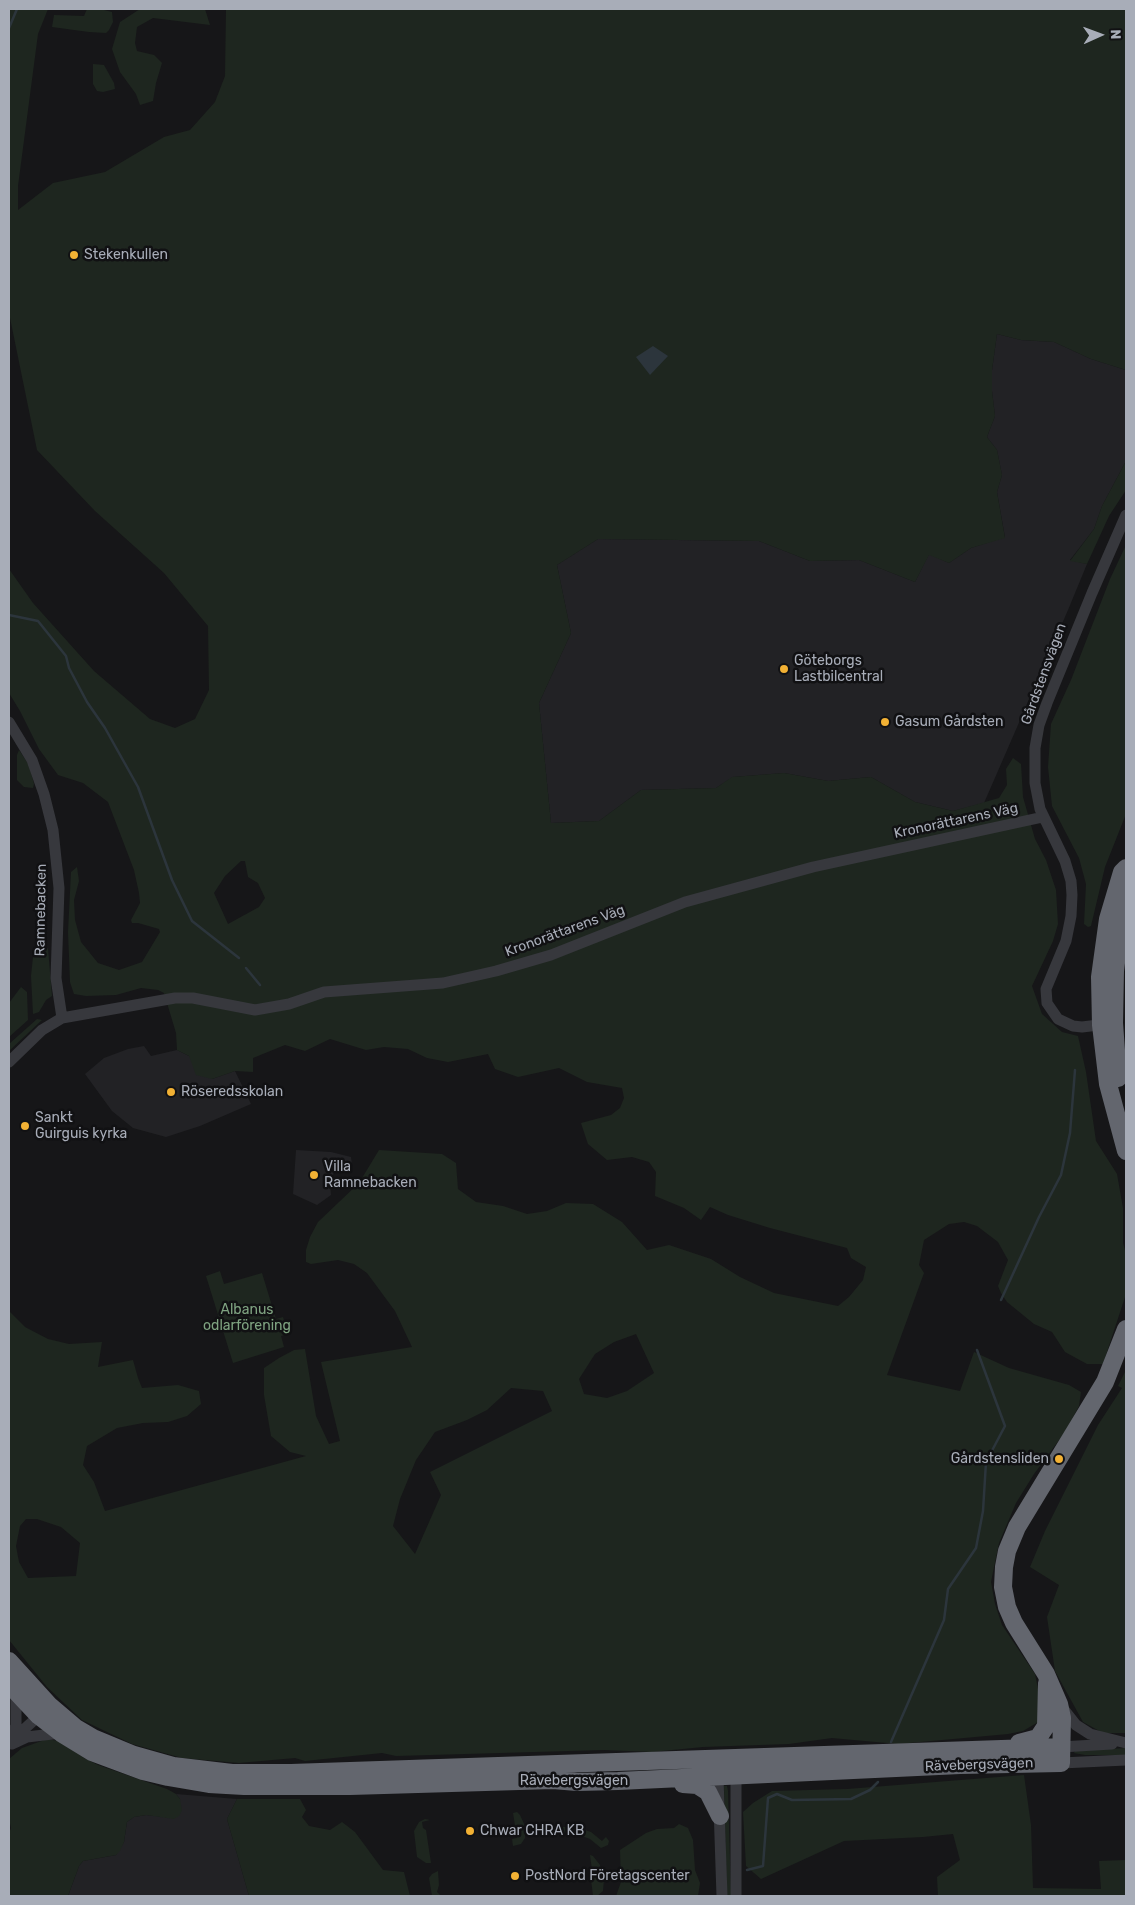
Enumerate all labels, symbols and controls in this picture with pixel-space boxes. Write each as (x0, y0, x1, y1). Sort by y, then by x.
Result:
north arrow (1075, 10, 1125, 60)
text: N (1107, 29, 1124, 40)
place label: Stekenkullen (84, 247, 168, 263)
marker: Stekenkullen (68, 249, 80, 261)
street label: Gårdstensvägen (1018, 621, 1070, 727)
place label: Göteborgs Lastbilcentral (794, 653, 883, 686)
marker: Göteborgs Lastbilcentral (778, 663, 790, 675)
place label: Gasum Gårdsten (895, 714, 1003, 730)
marker: Gasum Gårdsten (879, 716, 891, 728)
street label: Kronorättarens Väg (893, 800, 1019, 842)
street label: Ramnebacken (32, 864, 50, 956)
street label: Kronorättarens Väg (503, 902, 627, 960)
place label: Röseredsskolan (181, 1084, 283, 1100)
marker: Röseredsskolan (165, 1086, 177, 1098)
place label: Sankt Guirguis kyrka (35, 1110, 127, 1142)
marker: Sankt Guirguis kyrka (19, 1120, 31, 1132)
place label: Villa Ramnebacken (324, 1159, 417, 1192)
marker: Villa Ramnebacken (308, 1169, 320, 1181)
park label: Albanus odlarförening (203, 1302, 291, 1334)
place label: Gårdstensliden (951, 1451, 1049, 1467)
marker: Gårdstensliden (1053, 1453, 1065, 1465)
street label: Rävebergsvägen (924, 1755, 1034, 1775)
street label: Rävebergsvägen (520, 1773, 628, 1789)
place label: Chwar CHRA KB (480, 1823, 584, 1839)
marker: Chwar CHRA KB (464, 1825, 476, 1837)
place label: PostNord Företagscenter (525, 1868, 690, 1884)
marker: PostNord Företagscenter (509, 1870, 521, 1882)

